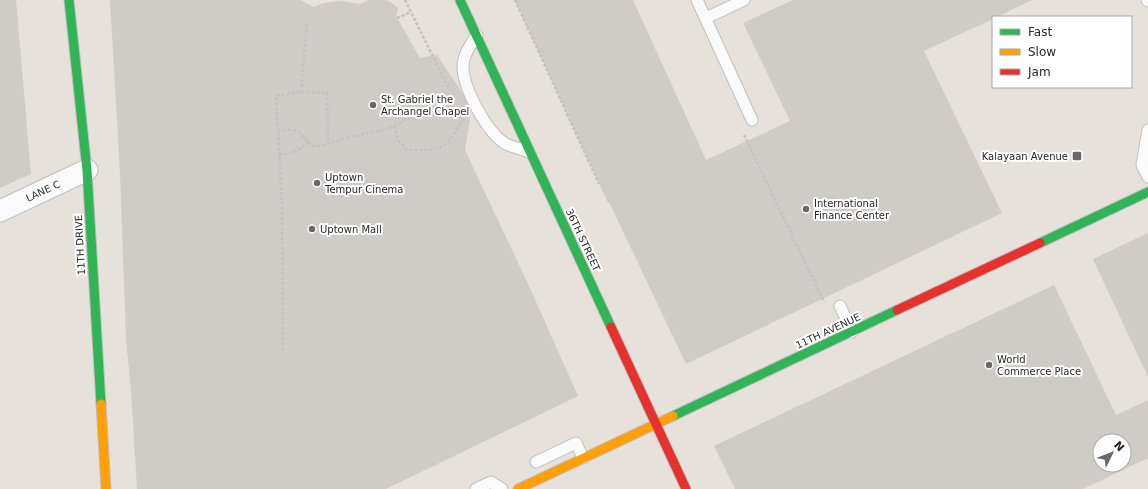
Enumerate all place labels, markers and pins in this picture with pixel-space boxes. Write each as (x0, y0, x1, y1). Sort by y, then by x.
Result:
place label: St. Gabriel the Archangel Chapel (381, 94, 469, 117)
marker: St. Gabriel the Archangel Chapel (368, 100, 378, 110)
marker: Kalayaan Avenue (1071, 150, 1083, 162)
place label: Kalayaan Avenue (982, 151, 1068, 162)
place label: Uptown Tempur Cinema (324, 172, 403, 195)
marker: Uptown Tempur Cinema (312, 178, 322, 188)
place label: International Finance Center (814, 198, 890, 221)
marker: International Finance Center (801, 204, 811, 214)
marker: Uptown Mall (307, 224, 317, 234)
place label: Uptown Mall (320, 224, 382, 235)
place label: World Commerce Place (997, 354, 1081, 377)
marker: World Commerce Place (984, 360, 994, 370)

